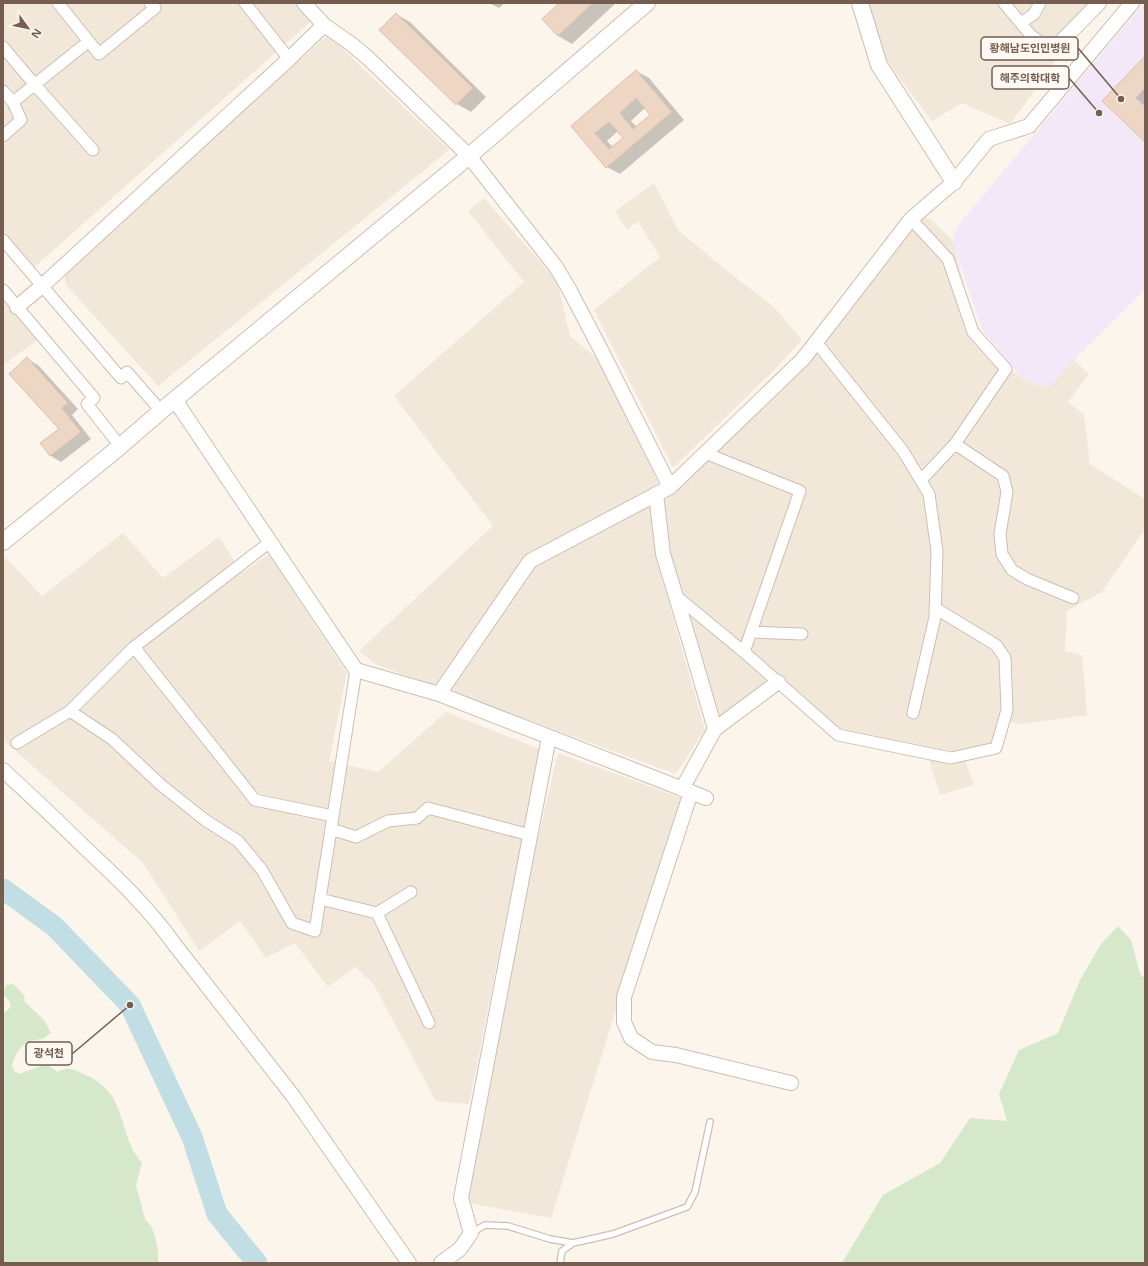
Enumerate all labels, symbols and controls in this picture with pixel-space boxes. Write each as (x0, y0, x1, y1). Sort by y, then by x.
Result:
north arrow (8, 8, 48, 48)
text: N (28, 26, 46, 42)
callout: 황해남도인민병원 (981, 37, 1078, 60)
text: 황해남도인민병원 (990, 40, 1070, 55)
callout: 해주의학대학 (992, 66, 1069, 89)
text: 해주의학대학 (1000, 70, 1060, 85)
callout: 광석천 (26, 1042, 72, 1065)
text: 광석천 (34, 1045, 64, 1060)

